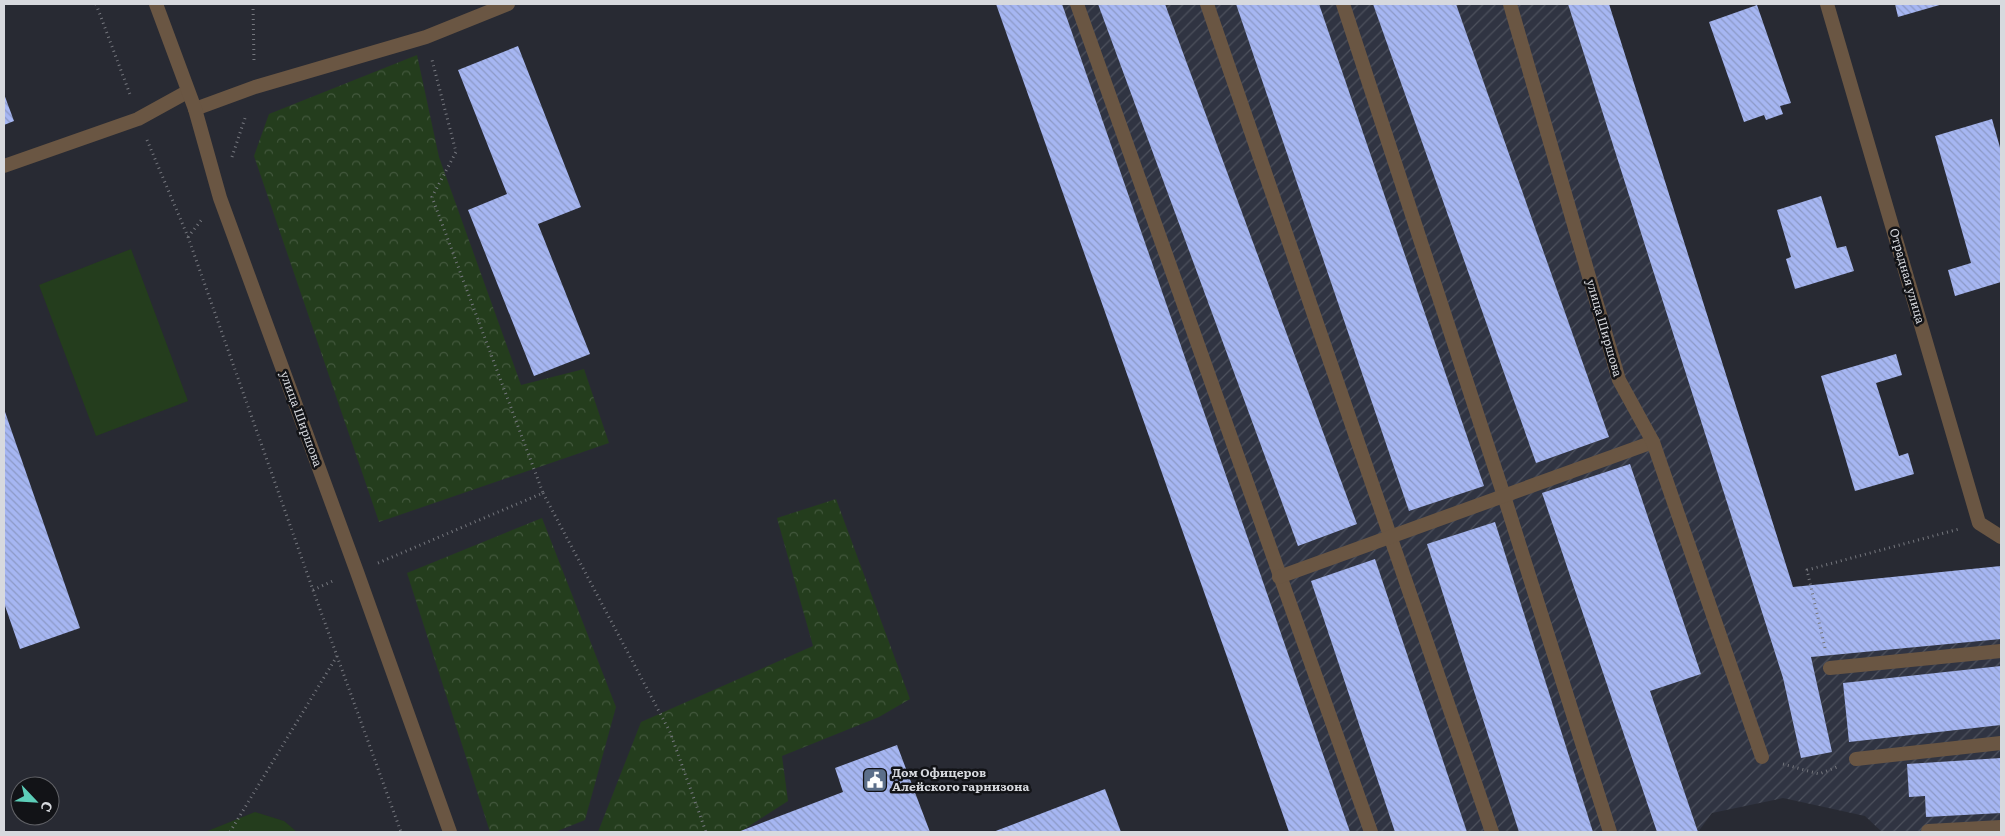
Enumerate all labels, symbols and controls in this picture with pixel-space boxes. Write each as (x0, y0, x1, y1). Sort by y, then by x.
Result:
street label: Отрадная улица (1886, 226, 1930, 326)
street label: улица Ширшова (1582, 277, 1628, 379)
street label: улица Ширшова (276, 368, 328, 469)
place label: Дом Офицеров Алейского гарнизона (892, 763, 1030, 795)
public building icon: Дом Офицеров Алейского гарнизона (862, 767, 888, 793)
north arrow (10, 776, 60, 826)
text: С (37, 798, 59, 816)

